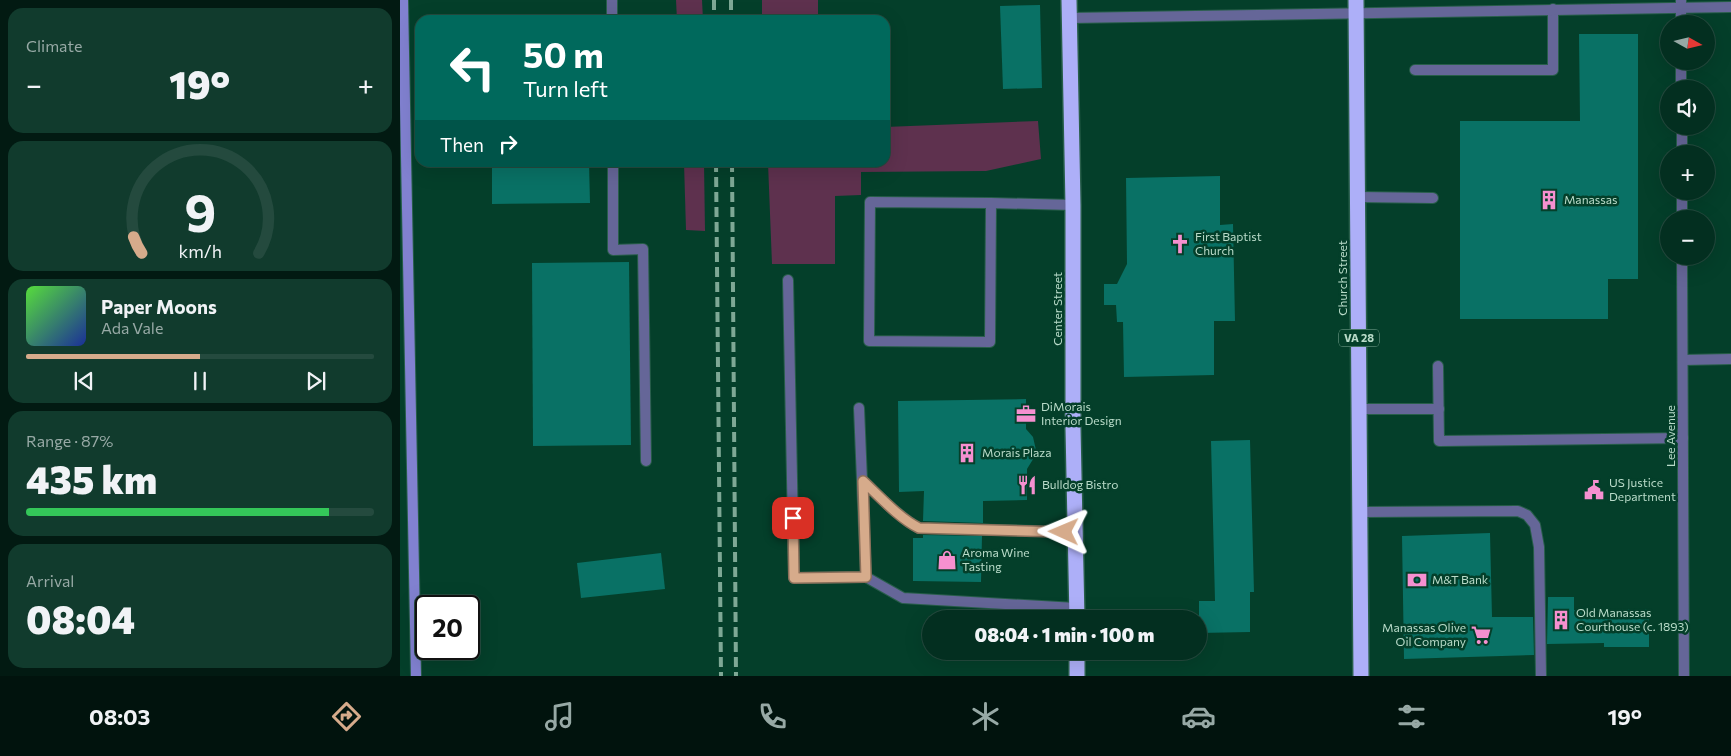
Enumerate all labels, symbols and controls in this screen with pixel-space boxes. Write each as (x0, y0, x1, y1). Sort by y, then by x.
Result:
north arrow (1660, 15, 1715, 70)
map controls (1660, 15, 1715, 265)
text: 50 m (523, 32, 604, 75)
icon: left (440, 35, 505, 100)
text: Climate (26, 36, 82, 55)
text: 19° (169, 60, 230, 107)
text: − (26, 67, 42, 101)
text: + (358, 67, 374, 101)
text: Turn left (523, 75, 608, 102)
button: sound (1660, 80, 1715, 135)
icon: right (494, 130, 522, 158)
text: Then (440, 133, 484, 156)
button: + (1660, 145, 1715, 200)
text: 9 (184, 179, 216, 243)
building icon: Manassas (1538, 189, 1560, 211)
place label: Manassas (1564, 192, 1617, 206)
button: − (1660, 210, 1715, 265)
place label: First Baptist Church (1195, 229, 1262, 257)
church icon: First Baptist Church (1169, 233, 1191, 255)
text: km/h (178, 240, 222, 262)
street label: Church Street (1335, 240, 1349, 316)
street label: Center Street (1050, 272, 1064, 346)
text: Paper Moons (101, 295, 217, 318)
text: Ada Vale (101, 318, 163, 337)
road number: VA 28 (1339, 329, 1379, 346)
icon: previous (70, 367, 98, 395)
icon: pause (186, 367, 214, 395)
icon: next (302, 367, 330, 395)
place label: DiMorais Interior Design (1041, 399, 1122, 427)
office icon: DiMorais Interior Design (1015, 403, 1037, 425)
street label: Lee Avenue (1663, 405, 1677, 467)
text: Range · 87% (26, 431, 113, 450)
building icon: Morais Plaza (956, 442, 978, 464)
place label: Morais Plaza (982, 445, 1052, 459)
text: 435 km (26, 455, 157, 502)
restaurant icon: Bulldog Bistro (1016, 474, 1038, 496)
place label: US Justice Department (1609, 475, 1676, 503)
place label: Bulldog Bistro (1042, 477, 1118, 491)
public building icon: US Justice Department (1583, 479, 1605, 501)
pin (772, 497, 814, 539)
icon: arrive (779, 504, 807, 532)
position arrow (1037, 505, 1089, 557)
place label: Aroma Wine Tasting (962, 545, 1030, 573)
shop icon: Aroma Wine Tasting (936, 549, 958, 571)
bank icon: M&T Bank (1406, 569, 1428, 591)
text: Arrival (26, 571, 74, 590)
place label: M&T Bank (1432, 572, 1489, 586)
text: 08:04 (26, 595, 135, 642)
speed limit sign: 20 (415, 595, 480, 660)
place label: Old Manassas Courthouse (c. 1893) (1576, 605, 1689, 633)
building icon: Old Manassas Courthouse (c. 1893) (1550, 609, 1572, 631)
place label: Manassas Olive Oil Company (1382, 620, 1466, 648)
text: 08:04 · 1 min · 100 m (975, 623, 1154, 646)
supermarket icon: Manassas Olive Oil Company (1470, 624, 1492, 646)
icon: directions (329, 699, 364, 734)
icon: music (542, 699, 577, 734)
icon: phone (755, 699, 790, 734)
icon: climate (968, 699, 1003, 734)
icon: car (1181, 699, 1216, 734)
icon: filters (1394, 699, 1429, 734)
text: 08:03 (89, 703, 150, 730)
text: 19° (1607, 703, 1642, 730)

